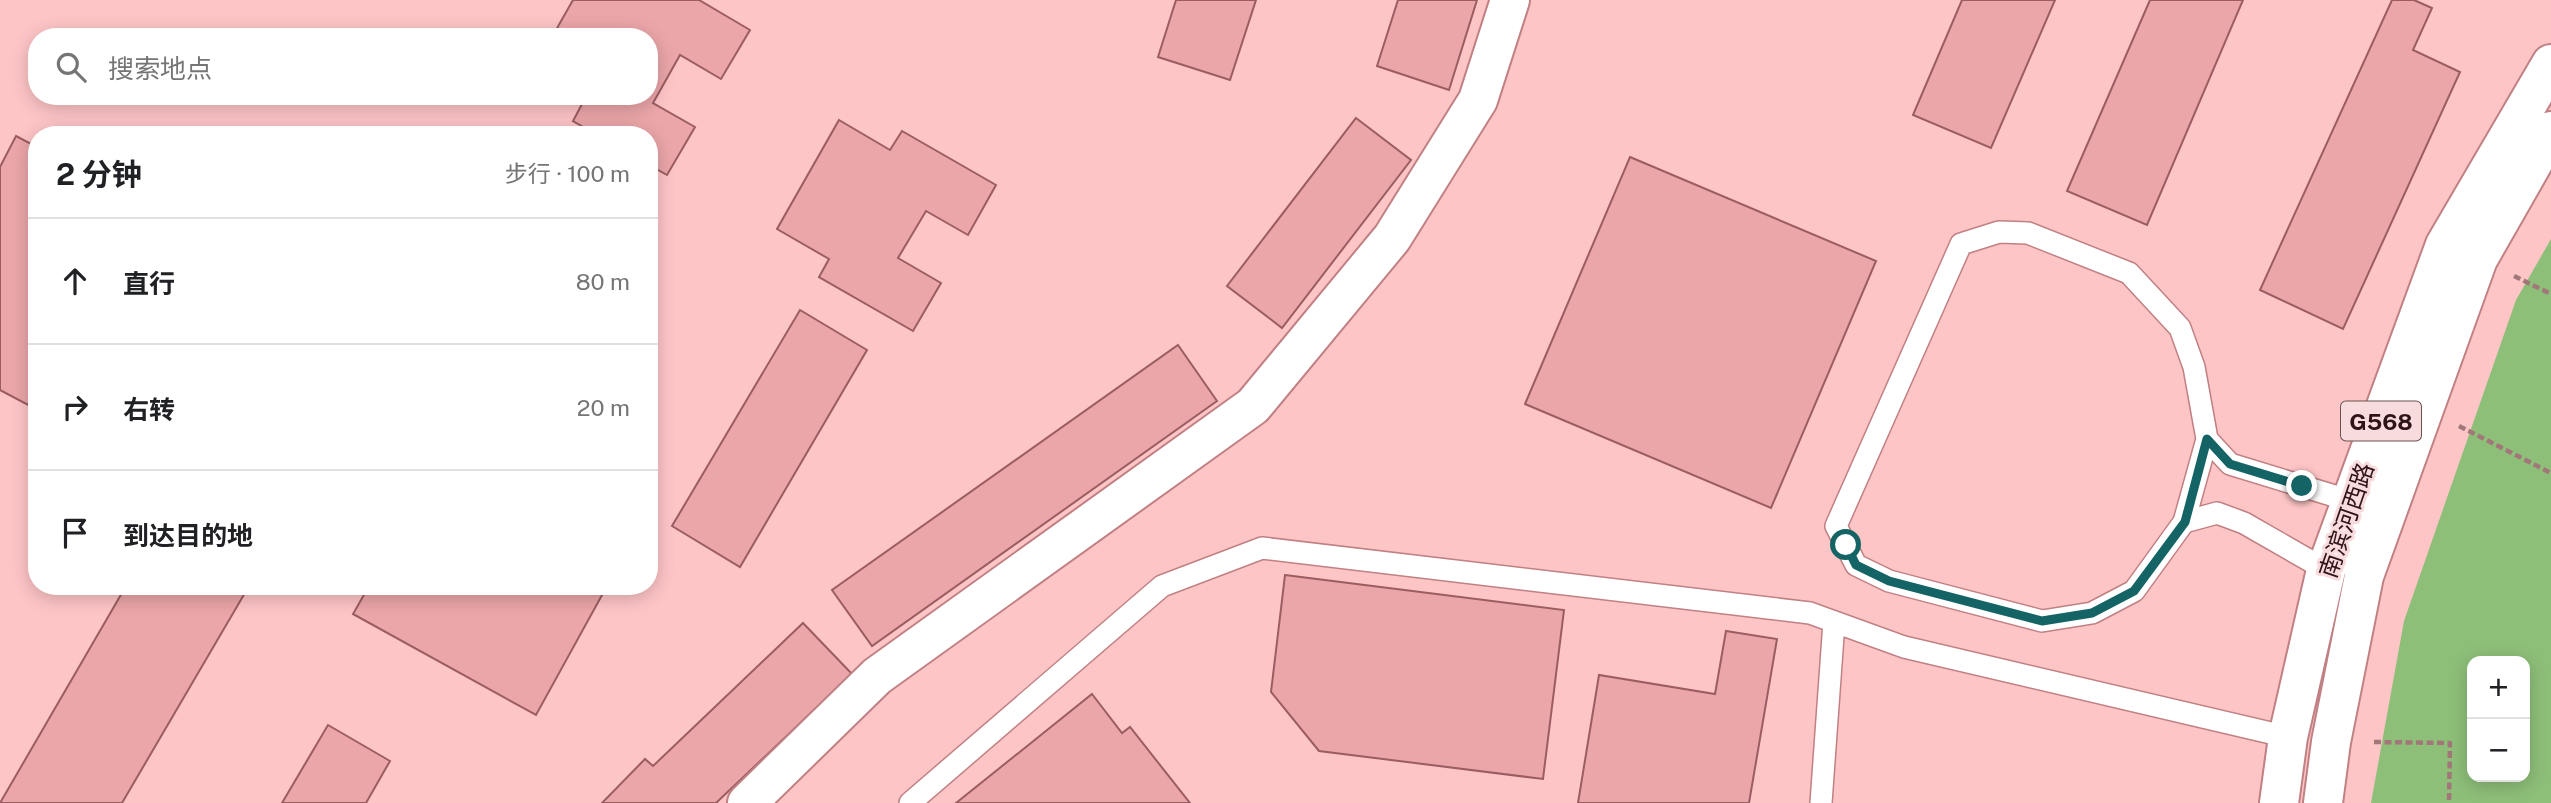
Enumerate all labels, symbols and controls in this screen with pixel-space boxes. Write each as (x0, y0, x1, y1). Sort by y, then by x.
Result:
search box (28, 28, 658, 105)
icon: search (52, 48, 90, 86)
text: 搜索地点 (108, 53, 212, 84)
text: 2 分钟 (56, 156, 142, 192)
text: 步行 · 100 m (505, 160, 630, 187)
icon: ahead (56, 262, 94, 300)
text: 直行 (123, 268, 175, 299)
text: 80 m (576, 268, 630, 295)
icon: right (56, 388, 94, 426)
text: 右转 (123, 394, 175, 425)
text: 20 m (577, 394, 630, 421)
road number: G568 (2341, 402, 2421, 440)
street label: 南滨河西路 (2313, 459, 2379, 581)
route end (2286, 470, 2317, 501)
icon: arrive (56, 514, 94, 552)
text: 到达目的地 (123, 520, 253, 551)
route start (1830, 529, 1861, 560)
map controls (2467, 656, 2530, 782)
button: + (2467, 656, 2530, 719)
button: − (2467, 719, 2530, 782)

